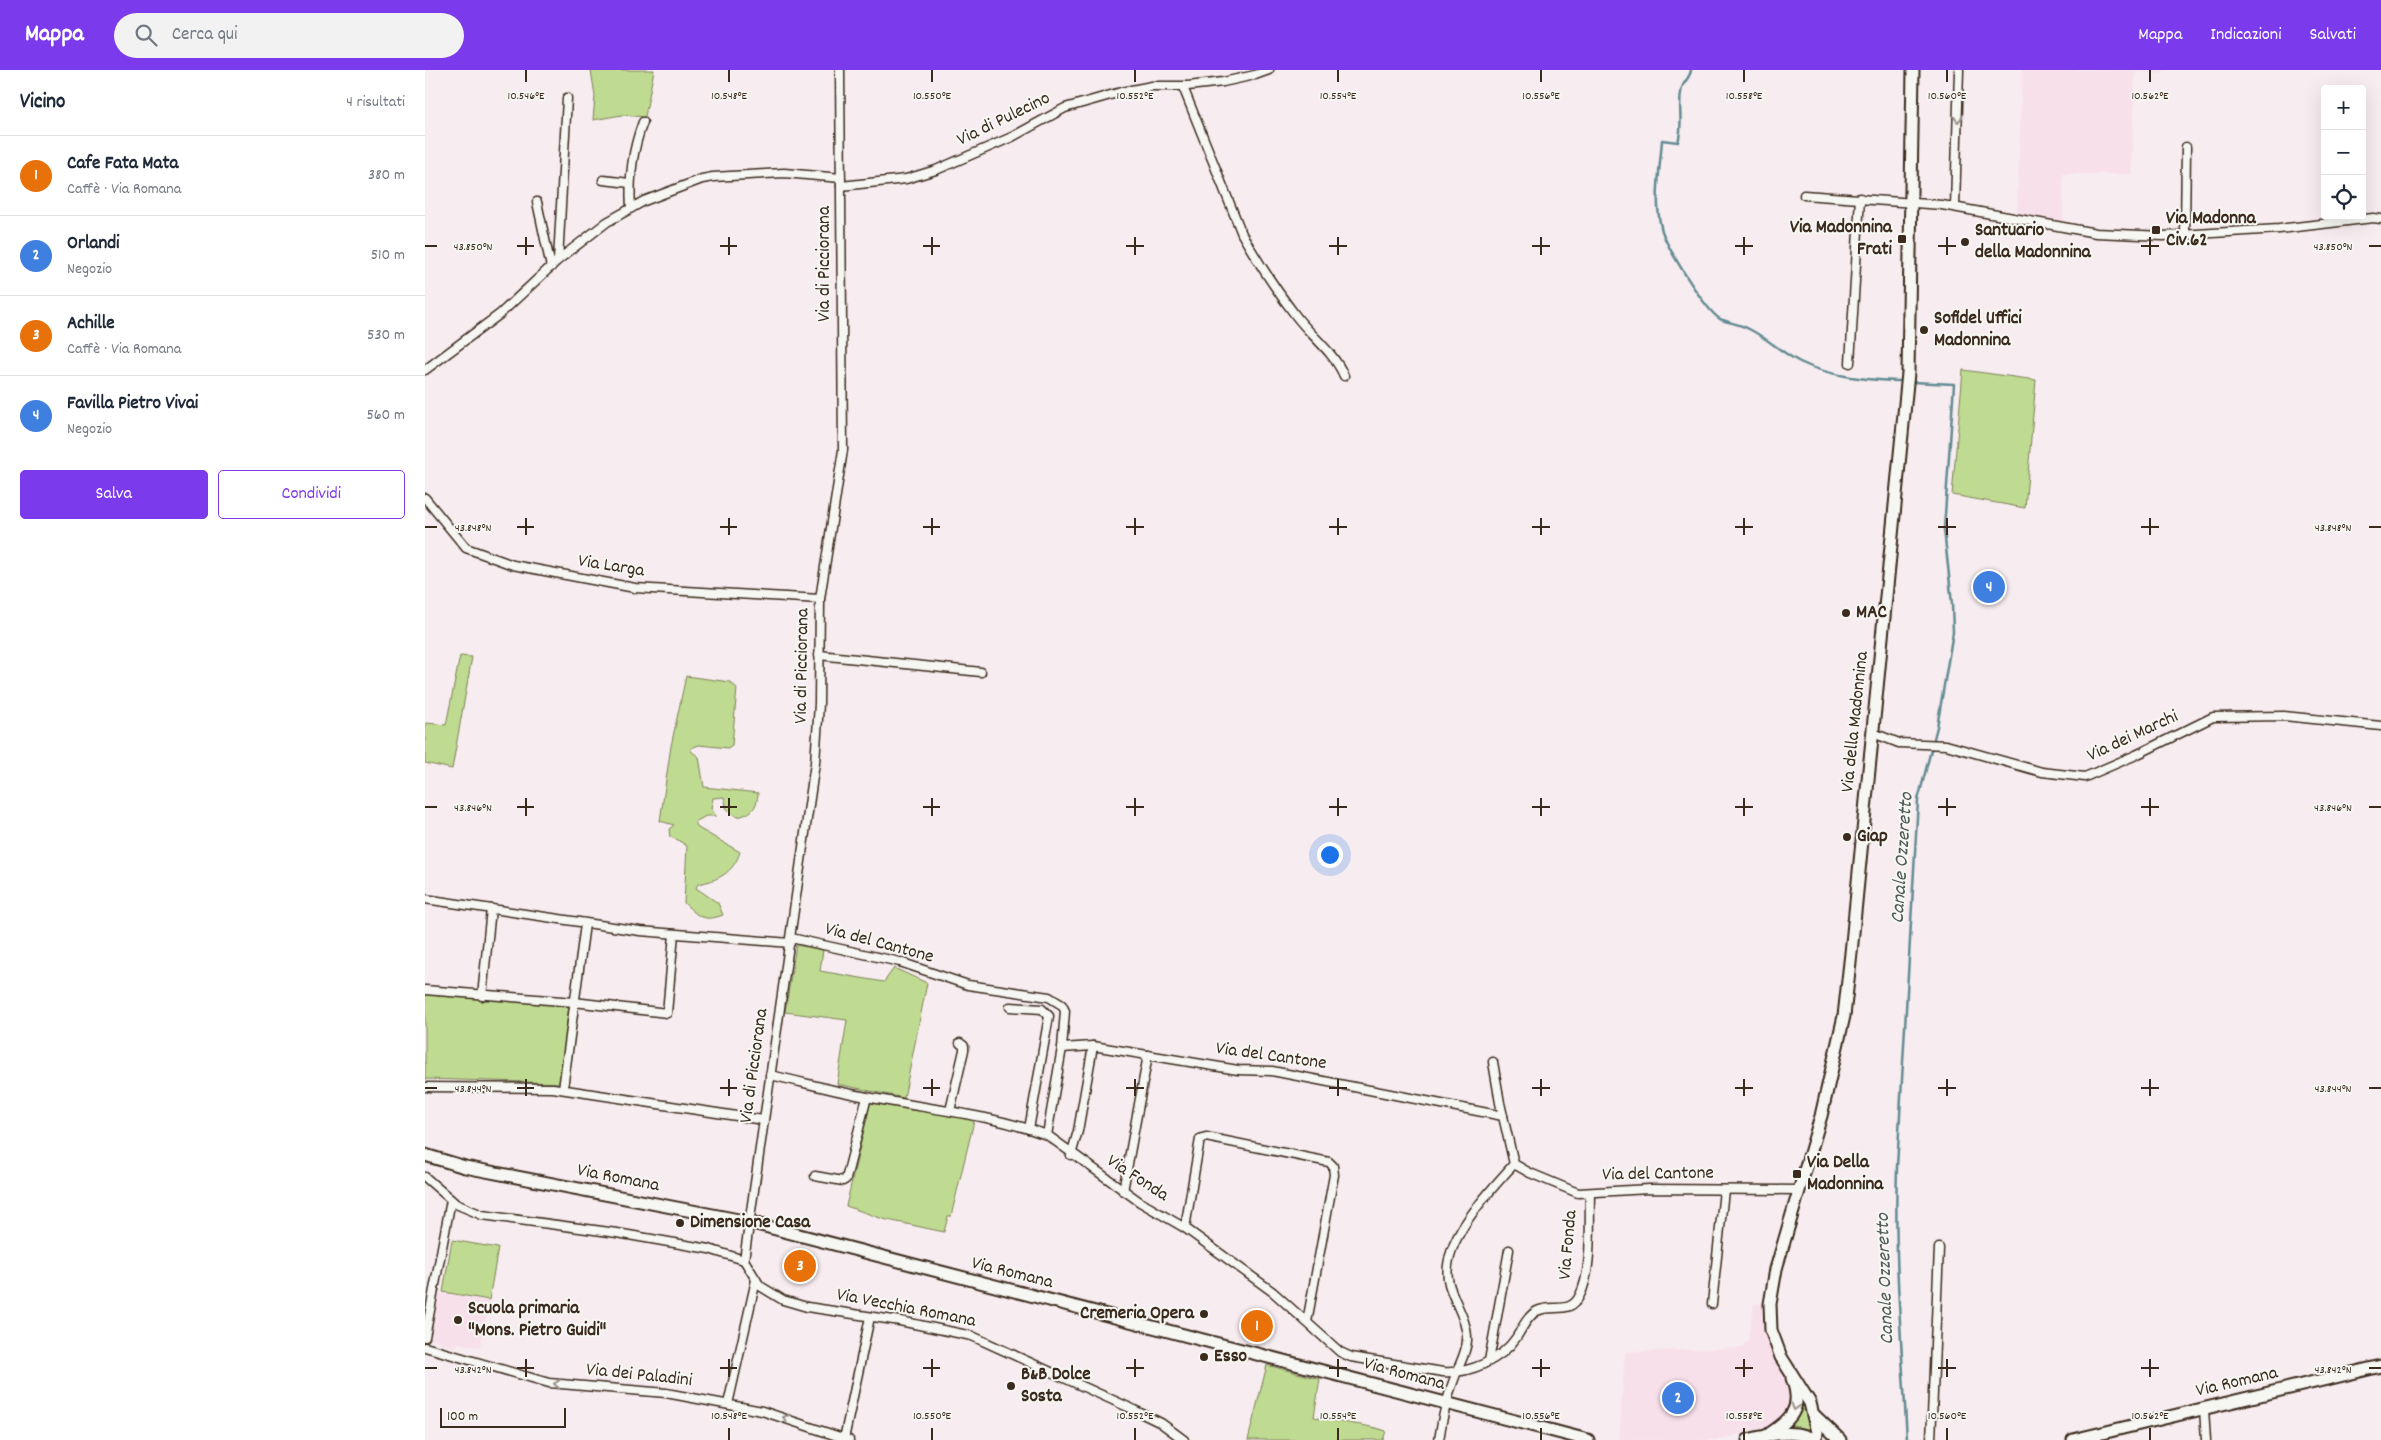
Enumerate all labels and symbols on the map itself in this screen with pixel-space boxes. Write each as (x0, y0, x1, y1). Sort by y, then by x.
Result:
street label: Via di Pulecino (953, 86, 1055, 154)
text: 10.546°E (508, 88, 545, 105)
text: 10.548°E (711, 88, 747, 105)
text: 10.550°E (913, 88, 952, 105)
text: 10.552°E (1117, 88, 1154, 105)
text: 10.554°E (1320, 88, 1357, 105)
text: 10.556°E (1522, 88, 1560, 105)
text: 10.558°E (1726, 88, 1763, 105)
text: 10.560°E (1928, 88, 1967, 105)
text: 10.562°E (2131, 88, 2169, 105)
one-way arrow (1952, 115, 1963, 123)
street label: Via di Picciorana (812, 205, 839, 322)
place label: Via Madonna Civ.62 (2166, 206, 2257, 255)
place label: Via Madonnina Frati (1790, 215, 1893, 264)
place label: Santuario della Madonnina (1975, 218, 2092, 267)
marker: Via Madonna Civ.62 (2150, 224, 2162, 236)
marker: Via Madonnina Frati (1896, 233, 1908, 245)
marker: Santuario della Madonnina (1959, 236, 1971, 248)
text: 43.850°N (454, 239, 493, 256)
text: 43.850°N (2314, 239, 2353, 256)
place label: Sofidel Uffici Madonnina (1934, 306, 2022, 355)
marker: Sofidel Uffici Madonnina (1918, 324, 1930, 336)
text: 43.848°N (455, 520, 491, 537)
text: 43.848°N (2315, 520, 2351, 537)
street label: Via Larga (576, 548, 647, 586)
pin: 4 (1973, 568, 2005, 606)
place label: MAC (1856, 600, 1888, 627)
street label: Via di Picciorana (788, 607, 818, 724)
marker: MAC (1840, 607, 1852, 619)
street label: Via della Madonnina (1835, 649, 1877, 794)
street label: Via dei Marchi (2083, 704, 2184, 770)
water label: Canale Ozzeretto (1884, 790, 1922, 925)
text: 43.846°N (454, 800, 492, 817)
text: 43.846°N (2314, 800, 2352, 817)
place label: Giap (1857, 824, 1888, 851)
marker: Giap (1841, 831, 1853, 843)
your location (1317, 842, 1343, 868)
street label: Via del Cantone (822, 917, 936, 971)
street label: Via di Picciorana (734, 1006, 777, 1125)
street label: Via del Cantone (1214, 1036, 1328, 1078)
text: 43.844°N (455, 1081, 491, 1098)
text: 43.844°N (2315, 1081, 2351, 1098)
street label: Via Fonda (1101, 1149, 1174, 1210)
place label: Via Della Madonnina (1807, 1150, 1884, 1199)
street label: Via Romana (575, 1158, 662, 1200)
street label: Via del Cantone (1602, 1161, 1714, 1189)
marker: Via Della Madonnina (1791, 1168, 1803, 1180)
street label: Via Fonda (1553, 1208, 1586, 1281)
place label: Dimensione Casa (690, 1210, 811, 1237)
water label: Canale Ozzeretto (1870, 1212, 1902, 1345)
marker: Dimensione Casa (674, 1217, 686, 1229)
pin: 3 (784, 1247, 816, 1285)
street label: Via Romana (968, 1251, 1057, 1297)
street label: Via Vecchia Romana (834, 1282, 979, 1336)
place label: Scuola primaria "Mons. Pietro Guidi" (468, 1296, 607, 1345)
place label: Cremeria Opera (1080, 1301, 1195, 1328)
pin: 1 (1241, 1307, 1273, 1345)
marker: Cremeria Opera (1198, 1308, 1210, 1320)
marker: Scuola primaria "Mons. Pietro Guidi" (452, 1314, 464, 1326)
place label: Esso (1214, 1344, 1248, 1371)
marker: Esso (1198, 1351, 1210, 1363)
street label: Via Romana (1360, 1351, 1449, 1399)
street label: Via dei Paladini (585, 1357, 694, 1395)
street label: Via Romana (2193, 1360, 2282, 1406)
text: 43.842°N (454, 1362, 492, 1379)
place label: B&B Dolce Sosta (1021, 1362, 1091, 1411)
text: 43.842°N (2314, 1362, 2352, 1379)
one-way arrow (553, 1379, 561, 1390)
pin: 2 (1662, 1379, 1694, 1417)
marker: B&B Dolce Sosta (1005, 1380, 1017, 1392)
one-way arrow (1790, 1402, 1800, 1410)
scale bar (440, 1405, 566, 1428)
text: 10.548°E (711, 1408, 747, 1425)
text: 10.550°E (913, 1408, 952, 1425)
text: 10.552°E (1117, 1408, 1154, 1425)
text: 10.554°E (1320, 1408, 1357, 1425)
text: 10.556°E (1522, 1408, 1560, 1425)
text: 10.558°E (1726, 1408, 1763, 1425)
text: 10.560°E (1928, 1408, 1967, 1425)
text: 10.562°E (2131, 1408, 2169, 1425)
one-way arrow (783, 1414, 791, 1424)

